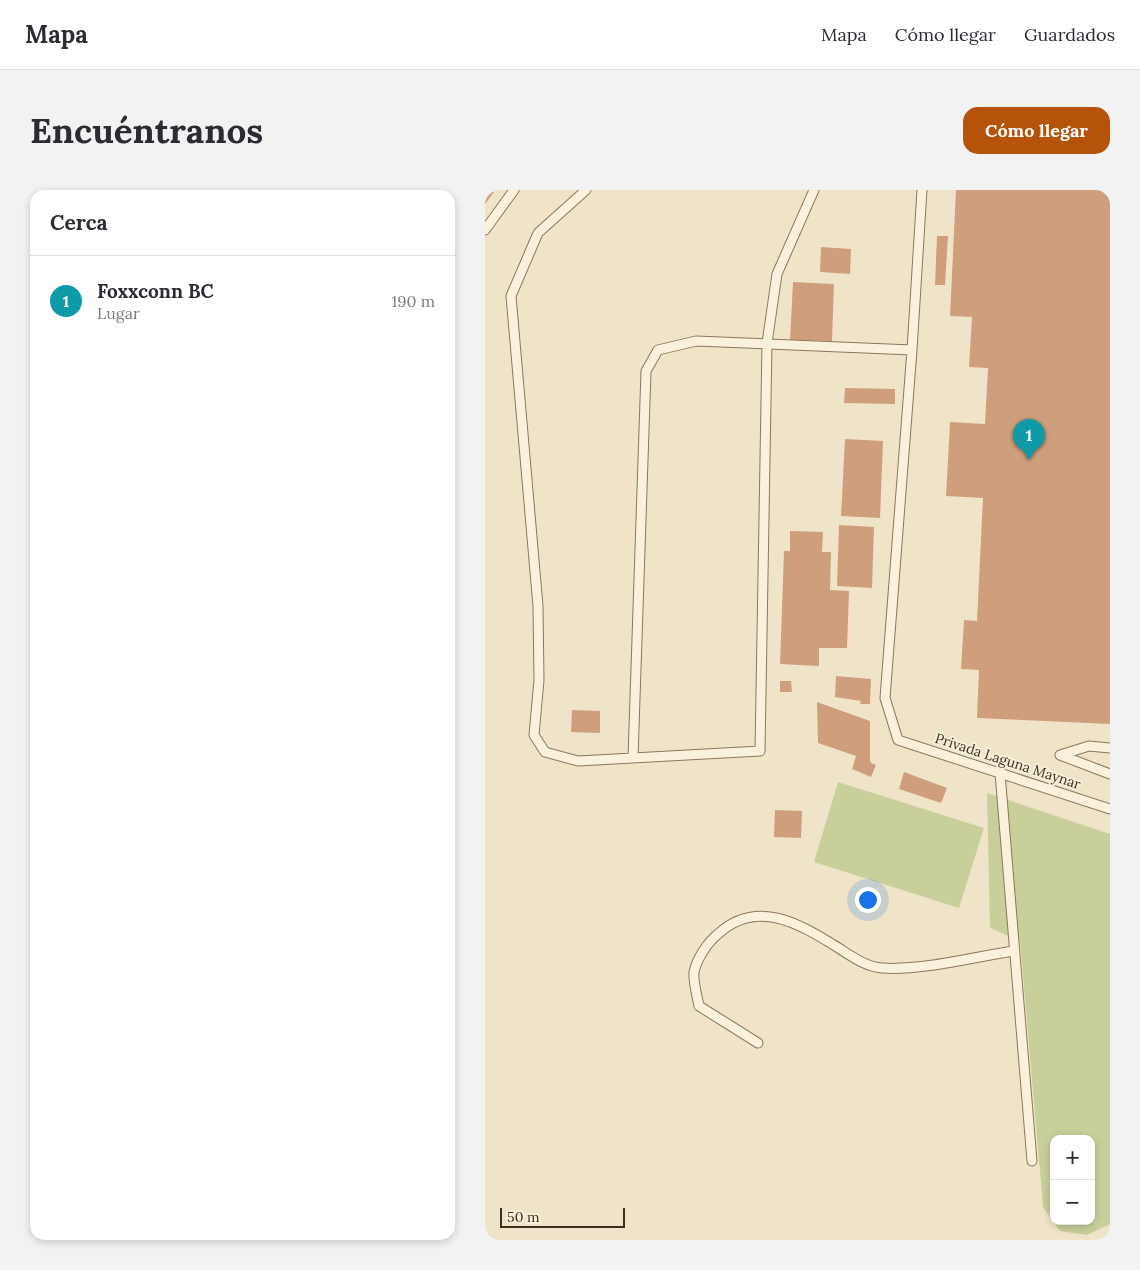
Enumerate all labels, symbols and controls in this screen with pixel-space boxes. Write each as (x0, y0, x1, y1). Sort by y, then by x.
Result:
text: Mapa (25, 19, 88, 50)
text: Mapa (821, 23, 867, 46)
text: Cómo llegar (895, 23, 996, 46)
text: Guardados (1024, 23, 1115, 46)
button: Cómo llegar (963, 107, 1110, 154)
text: Encuéntranos (30, 108, 263, 153)
text: Cerca (50, 209, 108, 236)
text: Foxxconn BC (97, 279, 214, 303)
text: 1 (63, 291, 69, 311)
text: 190 m (391, 291, 435, 311)
text: Lugar (97, 303, 140, 323)
pin: 1 (1013, 419, 1045, 460)
street label: Privada Laguna Maynar (933, 729, 1083, 793)
your location (855, 887, 881, 913)
map controls (1050, 1135, 1095, 1225)
button: + (1050, 1135, 1095, 1180)
button: − (1050, 1180, 1095, 1225)
scale bar (500, 1205, 625, 1228)
text: 50 m (507, 1208, 540, 1226)

